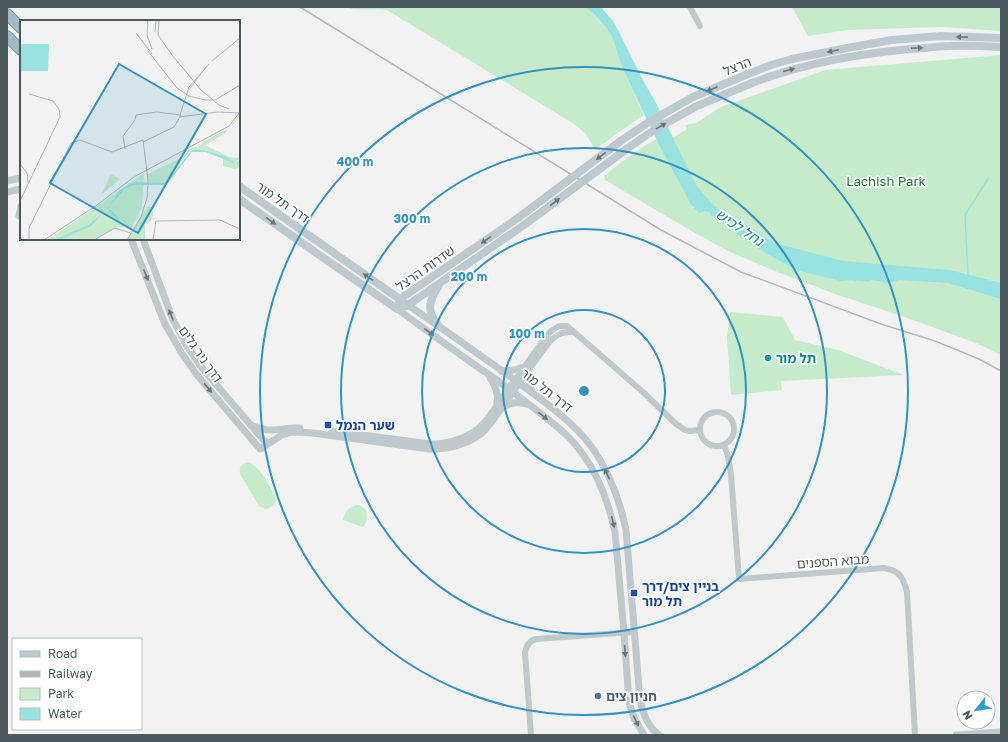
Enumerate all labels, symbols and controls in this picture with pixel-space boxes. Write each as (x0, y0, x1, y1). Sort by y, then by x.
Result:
inset map (20, 20, 240, 240)
one-way arrow (955, 34, 968, 40)
one-way arrow (911, 45, 924, 51)
one-way arrow (827, 48, 839, 54)
street label: הרצל (721, 53, 753, 79)
one-way arrow (783, 67, 795, 73)
one-way arrow (706, 86, 718, 92)
one-way arrow (655, 123, 667, 130)
one-way arrow (596, 151, 607, 160)
text: 400 m (337, 154, 373, 169)
park label: Lachish Park (846, 173, 927, 189)
street label: דרך תל מור (253, 178, 313, 226)
one-way arrow (550, 198, 561, 206)
water label: נחל לכיש (713, 205, 768, 250)
text: 300 m (394, 211, 430, 226)
one-way arrow (266, 217, 276, 225)
one-way arrow (481, 236, 491, 244)
street label: שדרות הרצל (393, 242, 457, 294)
text: 200 m (451, 269, 487, 284)
one-way arrow (143, 270, 149, 282)
one-way arrow (363, 273, 373, 281)
one-way arrow (168, 310, 174, 321)
street label: דרך ניר גלים (176, 323, 226, 385)
text: 100 m (509, 326, 545, 341)
one-way arrow (423, 328, 434, 336)
place label: תל מור (776, 350, 816, 366)
marker: תל מור (763, 353, 773, 363)
street label: דרך תל מור (518, 365, 576, 415)
one-way arrow (203, 384, 212, 393)
centre of rings (577, 384, 591, 398)
one-way arrow (538, 411, 549, 420)
place label: שער הנמל (336, 417, 395, 433)
marker: שער הנמל (323, 420, 333, 430)
one-way arrow (604, 468, 610, 480)
one-way arrow (610, 516, 616, 528)
street label: מבוא הספנים (796, 550, 870, 572)
place label: בניין צים/דרך תל מור (642, 578, 719, 609)
marker: בניין צים/דרך תל מור (629, 588, 639, 598)
legend (12, 638, 142, 730)
one-way arrow (622, 645, 629, 657)
text: Road (48, 646, 77, 661)
text: Railway (48, 666, 93, 681)
text: Park (48, 686, 74, 701)
place label: חניון צים (606, 688, 657, 704)
north arrow (956, 690, 996, 730)
marker: חניון צים (593, 691, 603, 701)
text: Water (48, 706, 82, 721)
text: N (959, 708, 975, 722)
one-way arrow (633, 716, 639, 727)

